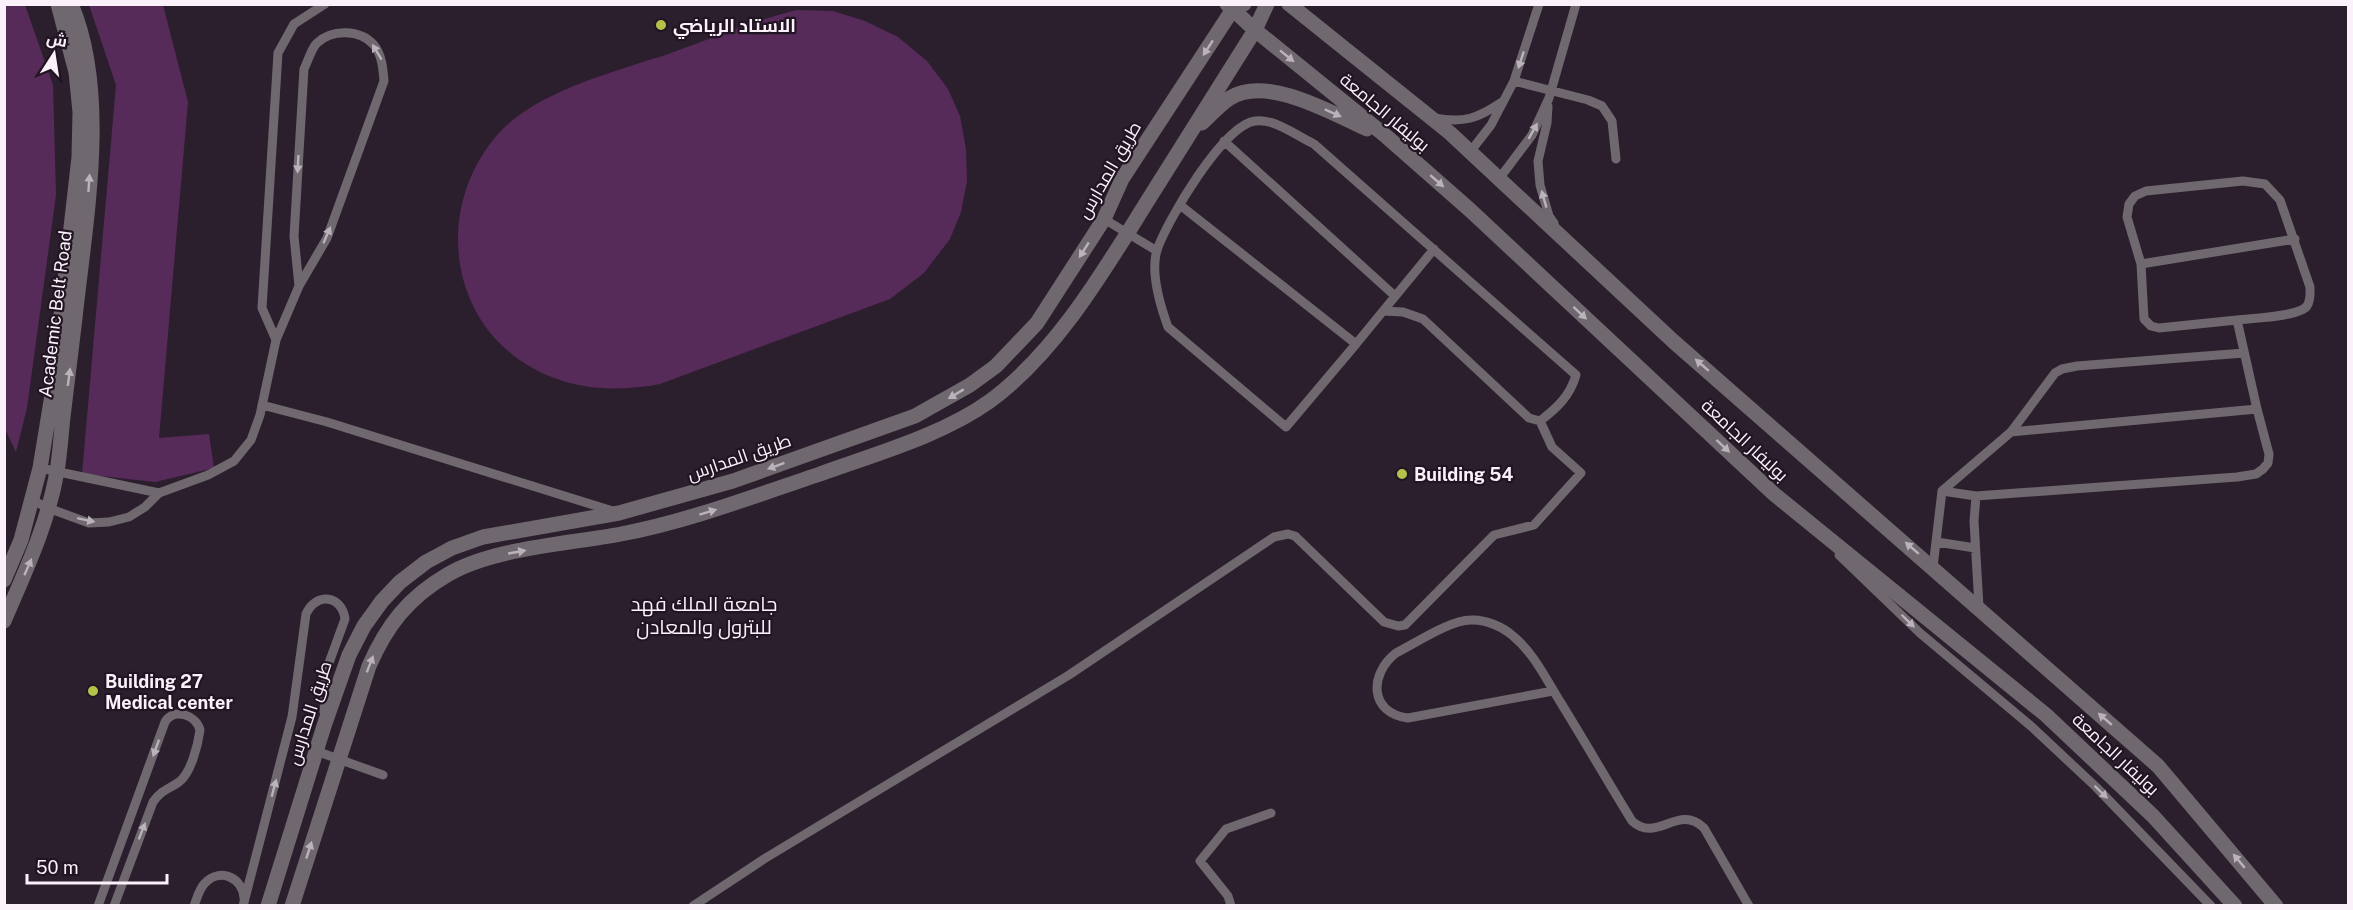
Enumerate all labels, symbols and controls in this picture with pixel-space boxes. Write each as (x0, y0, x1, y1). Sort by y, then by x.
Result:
place label: الاستاد الرياضي (673, 15, 796, 40)
marker: الاستاد الرياضي (654, 18, 668, 32)
north arrow (24, 24, 84, 84)
text: ش (45, 28, 69, 51)
one-way arrow (1202, 40, 1213, 56)
one-way arrow (372, 43, 382, 60)
one-way arrow (1279, 50, 1295, 63)
one-way arrow (1516, 51, 1525, 69)
street label: بوليفار الجامعة (1335, 68, 1434, 156)
one-way arrow (1324, 109, 1341, 118)
street label: طريق المدارس (1073, 118, 1147, 223)
one-way arrow (1528, 123, 1538, 140)
one-way arrow (294, 154, 303, 173)
one-way arrow (84, 174, 93, 193)
one-way arrow (1429, 174, 1444, 187)
one-way arrow (1539, 190, 1548, 208)
one-way arrow (323, 227, 332, 244)
street label: Academic Belt Road (34, 229, 76, 399)
one-way arrow (1079, 242, 1090, 258)
one-way arrow (1573, 306, 1588, 320)
one-way arrow (1694, 358, 1709, 372)
one-way arrow (64, 368, 73, 387)
one-way arrow (948, 388, 964, 399)
street label: بوليفار الجامعة (1697, 395, 1793, 486)
street label: طريق المدارس (684, 429, 794, 486)
one-way arrow (1715, 439, 1730, 452)
one-way arrow (766, 461, 784, 471)
place label: Building 54 (1414, 464, 1513, 485)
marker: Building 54 (1395, 467, 1409, 481)
one-way arrow (699, 507, 717, 516)
one-way arrow (77, 516, 95, 526)
one-way arrow (1905, 542, 1920, 555)
one-way arrow (508, 547, 527, 556)
one-way arrow (23, 558, 33, 576)
district label: جامعة الملك فهد للبترول والمعادن (631, 592, 777, 640)
one-way arrow (1900, 614, 1915, 628)
one-way arrow (365, 655, 375, 673)
street label: طريق المدارس (282, 658, 338, 768)
place label: Building 27 Medical center (105, 671, 233, 713)
marker: Building 27 Medical center (86, 684, 100, 698)
street label: بوليفار الجامعة (2068, 709, 2164, 800)
one-way arrow (2098, 712, 2113, 726)
one-way arrow (150, 739, 160, 757)
one-way arrow (269, 779, 279, 797)
one-way arrow (2094, 784, 2108, 798)
one-way arrow (138, 822, 148, 840)
one-way arrow (305, 841, 315, 859)
scale bar (27, 847, 166, 885)
one-way arrow (2232, 853, 2245, 869)
text: 50 m (36, 857, 79, 878)

